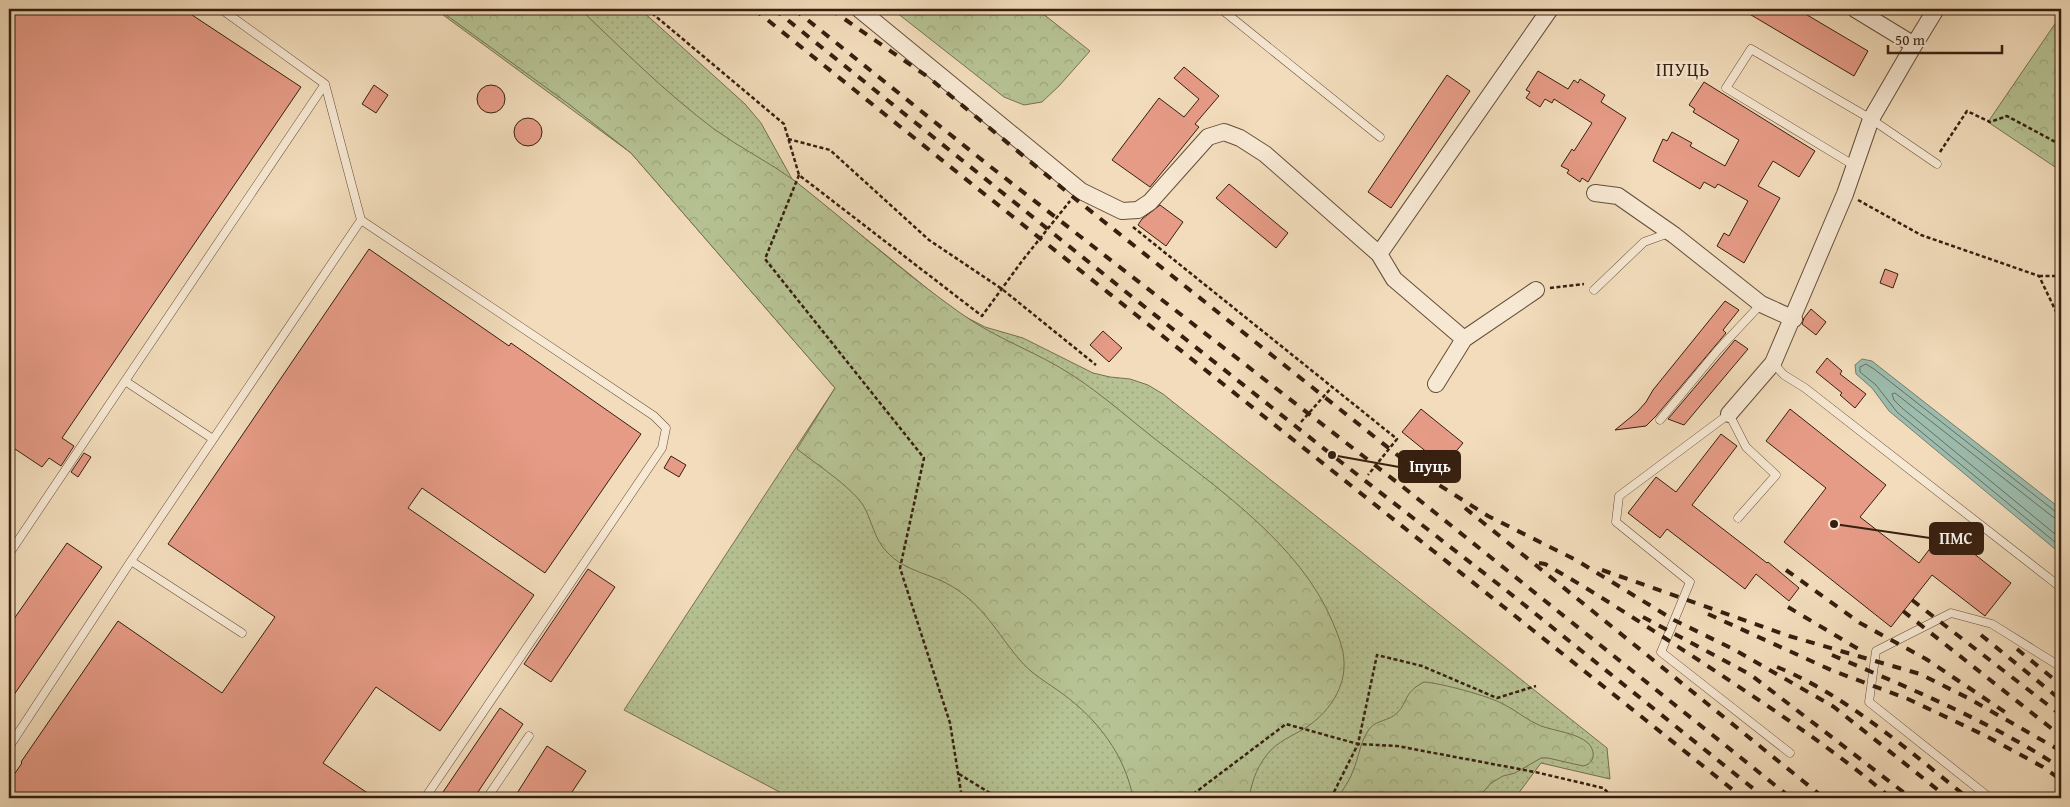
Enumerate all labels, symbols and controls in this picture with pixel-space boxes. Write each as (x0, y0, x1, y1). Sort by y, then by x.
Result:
scale bar (1888, 22, 2001, 54)
text: 50 m (1895, 29, 1926, 50)
district label: ІПУЦЬ (1656, 56, 1710, 83)
callout: Іпуць (1399, 451, 1460, 482)
text: Іпуць (1409, 454, 1451, 478)
callout: ПМС (1930, 523, 1983, 554)
text: ПМС (1939, 526, 1973, 550)

